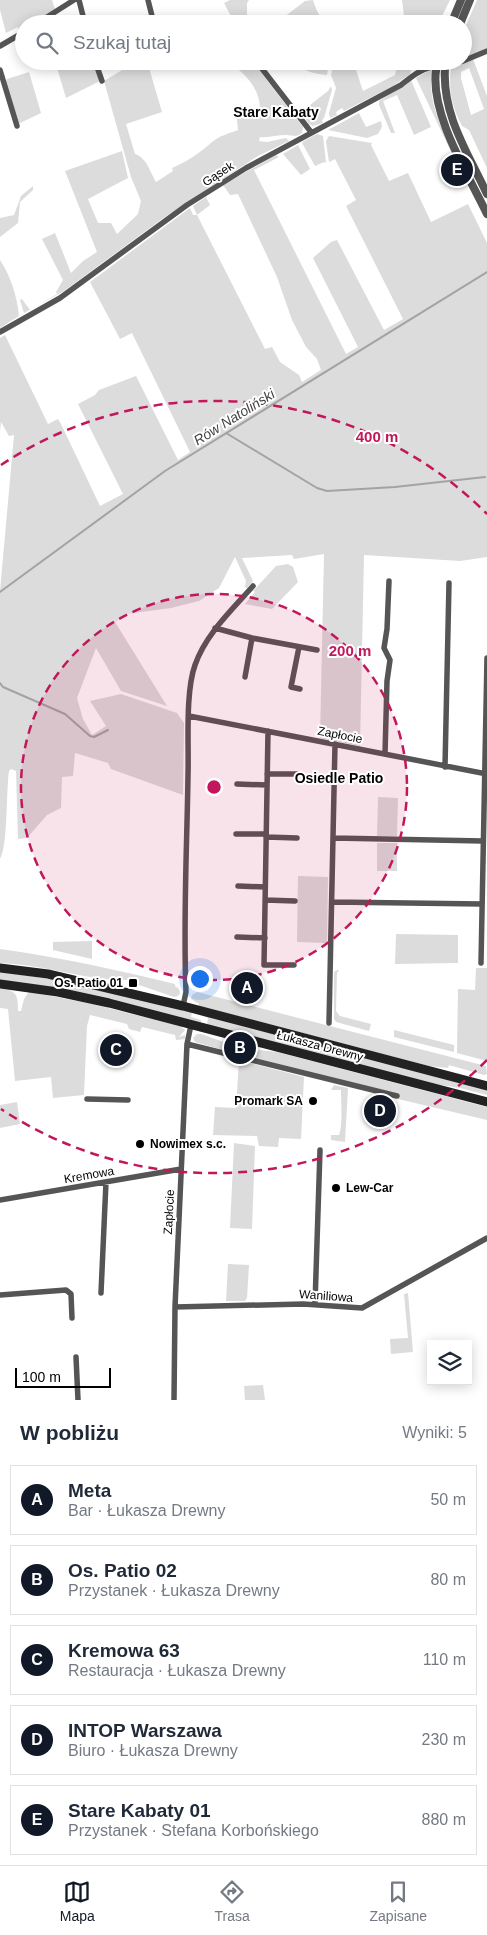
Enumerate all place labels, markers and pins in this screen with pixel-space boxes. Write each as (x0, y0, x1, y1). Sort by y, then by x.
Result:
pin: E (441, 151, 473, 189)
centre of rings (205, 778, 223, 796)
pin: A (231, 969, 263, 1007)
place label: Os. Patio 01 (54, 976, 123, 990)
marker: Os. Patio 01 (127, 977, 139, 989)
pin: B (224, 1029, 256, 1067)
pin: C (100, 1031, 132, 1069)
pin: D (364, 1092, 396, 1130)
place label: Promark SA (234, 1094, 303, 1108)
marker: Promark SA (307, 1095, 319, 1107)
place label: Nowimex s.c. (150, 1137, 226, 1151)
marker: Nowimex s.c. (134, 1138, 146, 1150)
place label: Lew-Car (346, 1181, 394, 1195)
marker: Lew-Car (330, 1182, 342, 1194)

